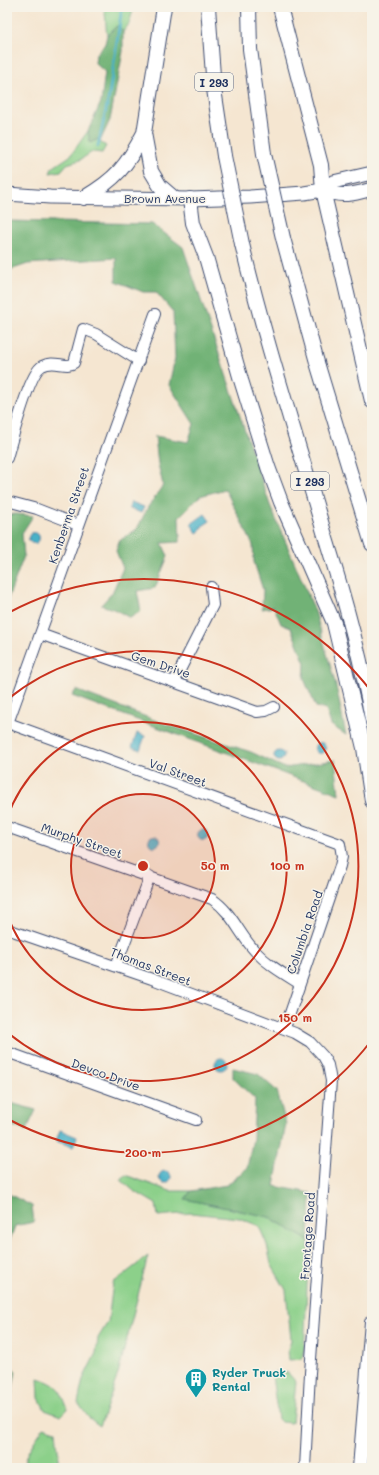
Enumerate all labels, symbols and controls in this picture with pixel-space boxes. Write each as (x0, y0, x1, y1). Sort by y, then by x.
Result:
road number: I 293 (195, 73, 233, 91)
street label: Brown Avenue (124, 190, 206, 206)
street label: Kenberma Street (44, 464, 92, 566)
road number: I 293 (291, 472, 329, 490)
street label: Gem Drive (129, 647, 193, 681)
street label: Val Street (147, 754, 209, 790)
street label: Murphy Street (39, 819, 125, 861)
text: 50 m (201, 857, 229, 873)
text: 100 m (270, 857, 304, 873)
centre of rings (136, 859, 150, 873)
street label: Columbia Road (282, 888, 326, 976)
street label: Thomas Street (108, 943, 194, 989)
text: 150 m (278, 1009, 312, 1025)
street label: Devco Drive (70, 1054, 142, 1094)
text: 200 m (125, 1144, 161, 1160)
street label: Frontage Road (296, 1191, 318, 1280)
place label: Ryder Truck Rental (212, 1364, 286, 1394)
building icon: Ryder Truck Rental (183, 1366, 209, 1399)

